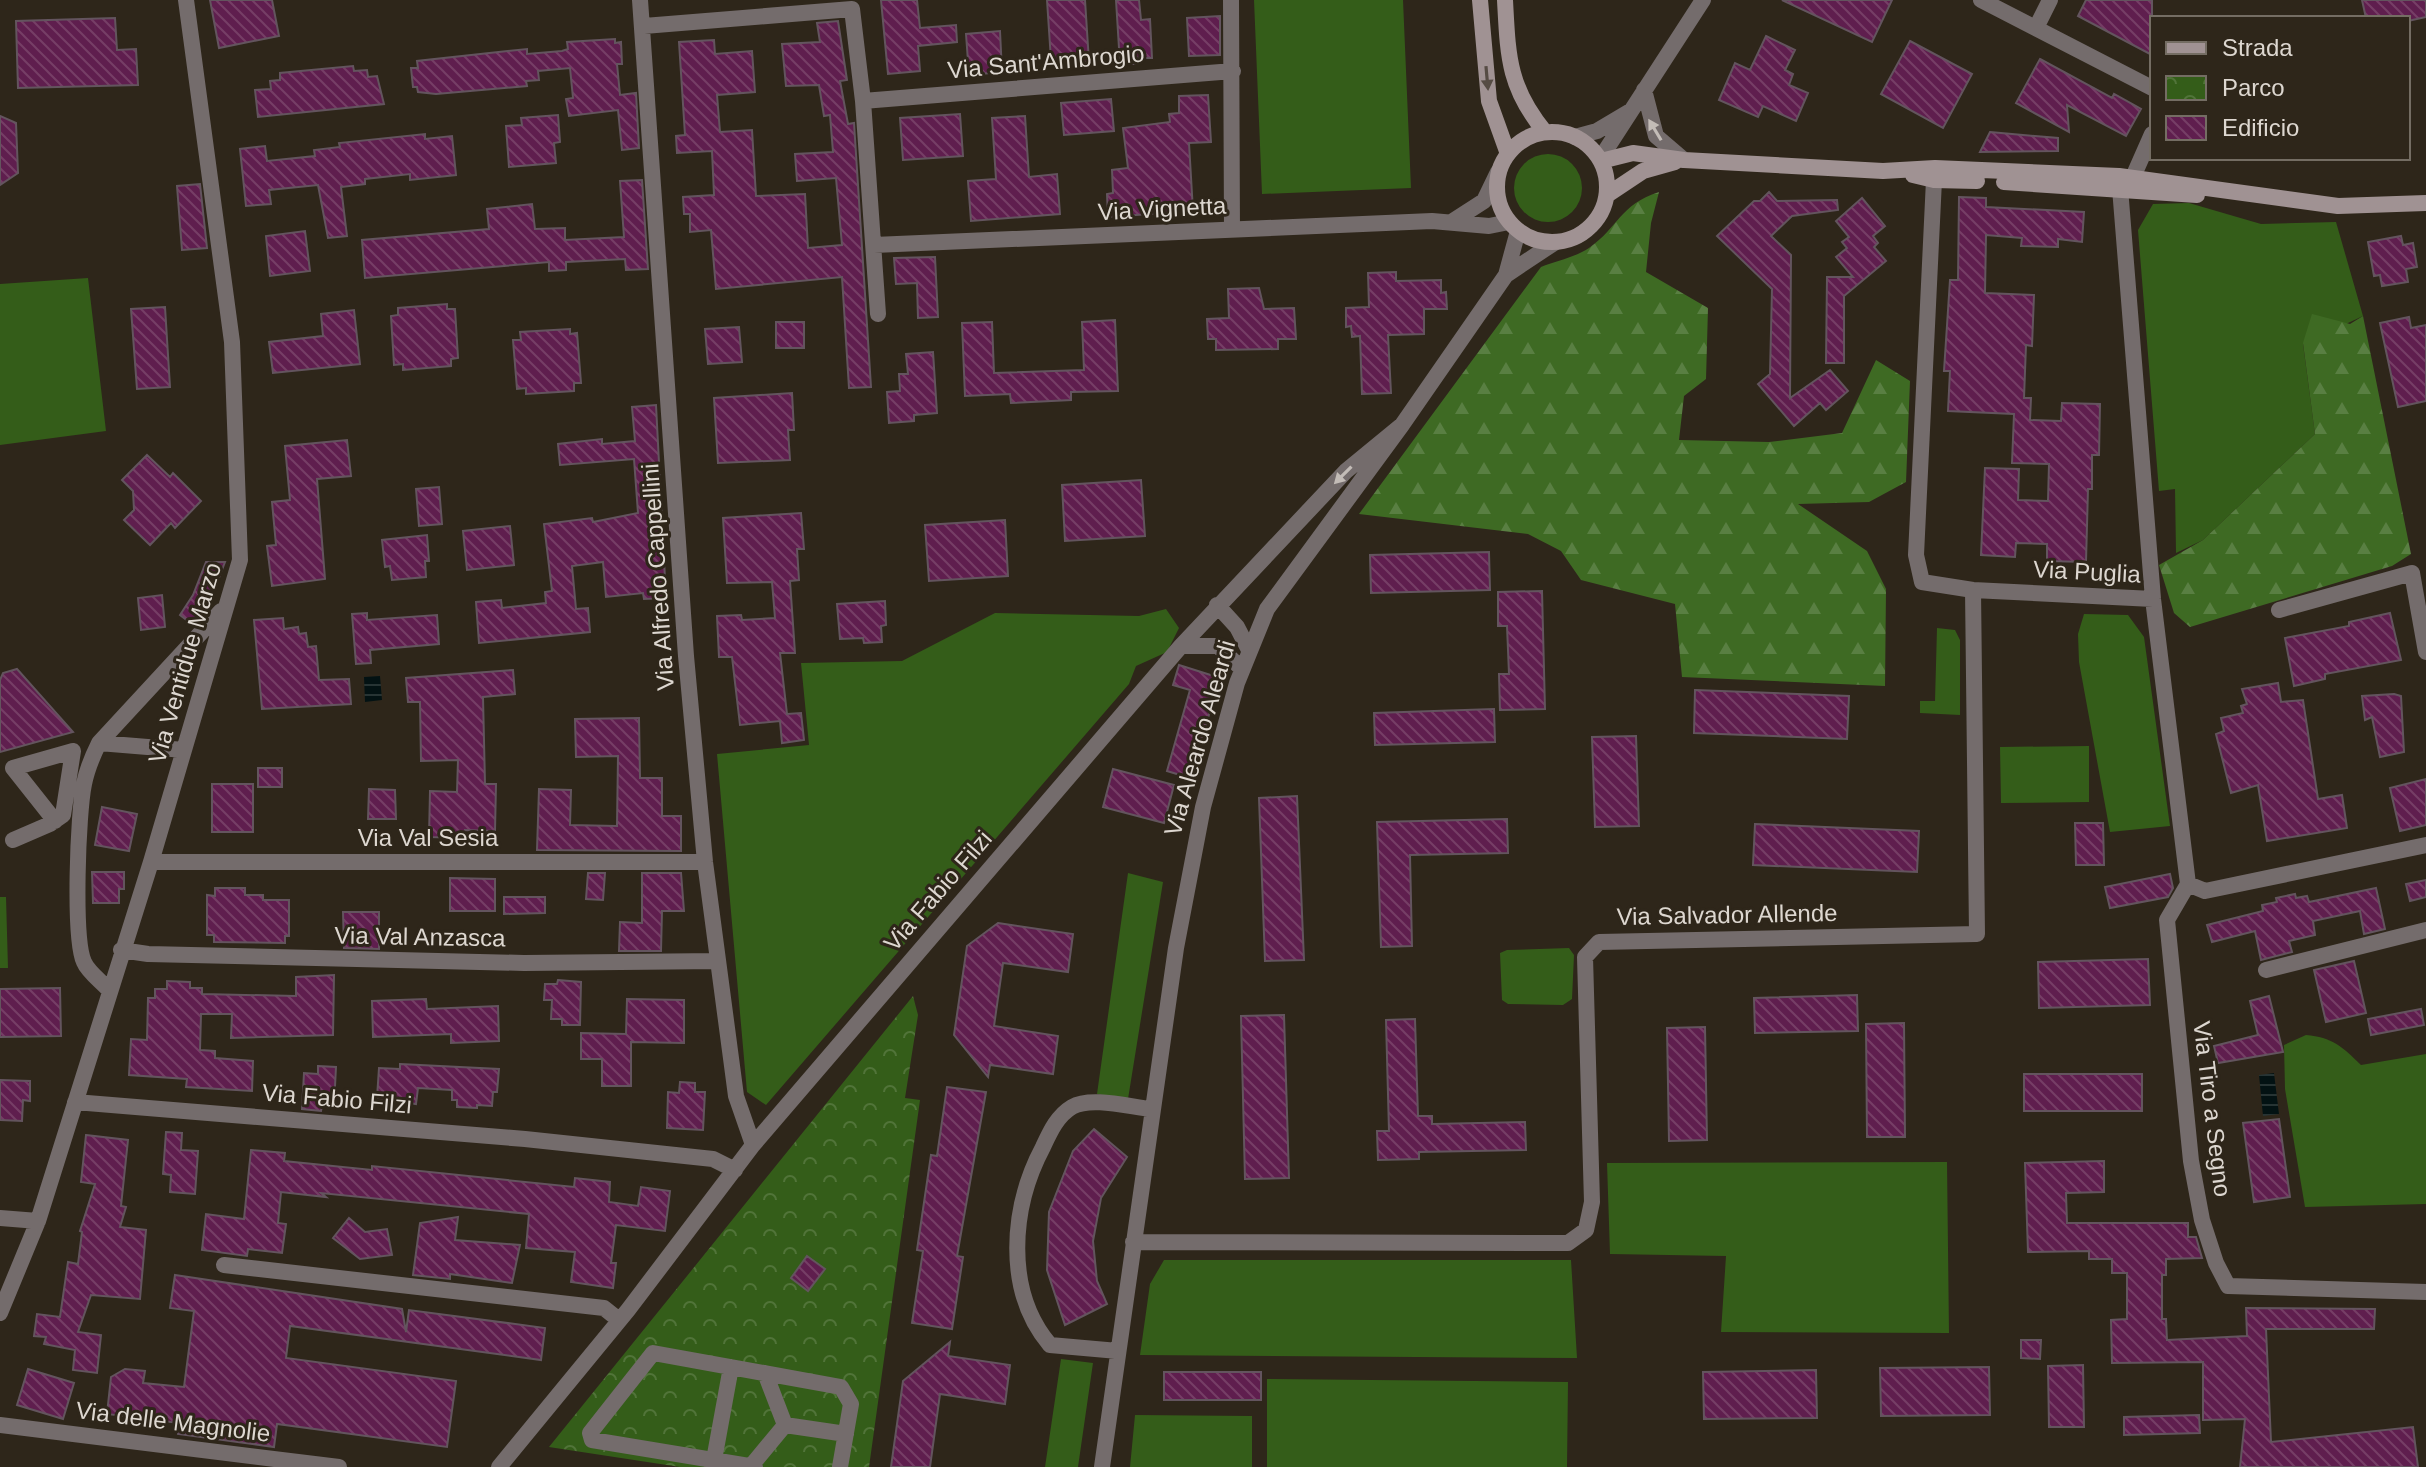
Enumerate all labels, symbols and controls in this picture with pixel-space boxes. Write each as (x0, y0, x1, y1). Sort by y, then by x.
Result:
legend (2150, 16, 2410, 160)
text: Strada (2222, 34, 2293, 61)
street label: Via Sant'Ambrogio (946, 39, 1146, 84)
one-way arrow (1481, 66, 1494, 91)
text: Parco (2222, 74, 2285, 101)
text: Edificio (2222, 114, 2299, 141)
one-way arrow (1648, 119, 1662, 141)
street label: Via Vignetta (1097, 192, 1228, 225)
street label: Via Alfredo Cappellini (636, 463, 679, 692)
one-way arrow (1334, 466, 1353, 484)
street label: Via Puglia (2033, 555, 2142, 588)
street label: Via Ventidue Marzo (143, 559, 226, 766)
street label: Via Aleardo Aleardi (1159, 637, 1240, 839)
street label: Via Val Sesia (358, 824, 499, 851)
street label: Via Fabio Filzi (878, 825, 997, 956)
street label: Via Salvador Allende (1616, 899, 1838, 930)
street label: Via Val Anzasca (334, 922, 506, 952)
street label: Via Tiro a Segno (2188, 1019, 2237, 1198)
street label: Via Fabio Filzi (261, 1079, 413, 1118)
street label: Via delle Magnolie (74, 1396, 272, 1447)

